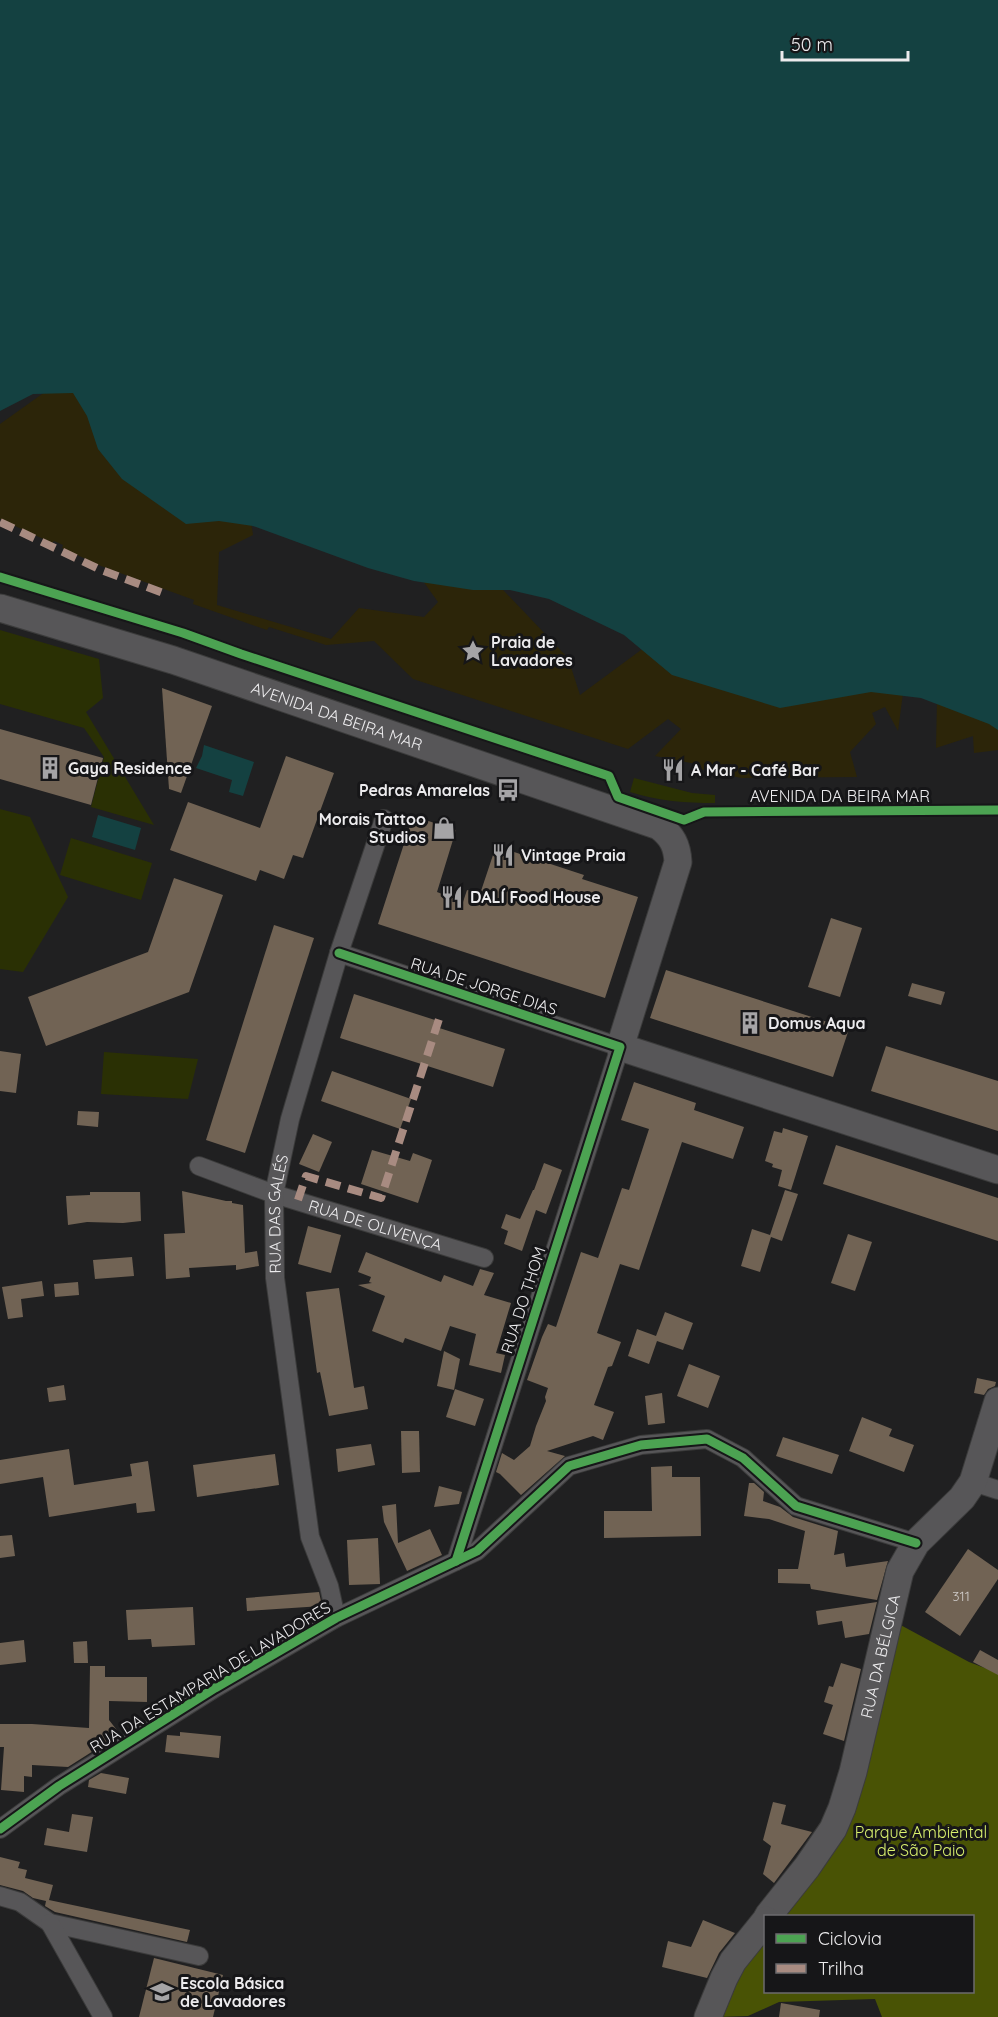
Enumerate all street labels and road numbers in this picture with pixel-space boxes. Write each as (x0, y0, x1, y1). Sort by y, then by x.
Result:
street label: AVENIDA DA BEIRA MAR (249, 677, 425, 755)
street label: AVENIDA DA BEIRA MAR (750, 786, 930, 806)
street label: RUA DE JORGE DIAS (408, 953, 560, 1019)
street label: RUA DAS GALÉS (264, 1153, 292, 1274)
street label: RUA DE OLIVENÇA (306, 1195, 445, 1255)
street label: RUA DO THOM (496, 1244, 550, 1356)
street label: RUA DA BÉLGICA (856, 1592, 904, 1720)
street label: RUA DA ESTAMPARIA DE LAVADORES (86, 1597, 334, 1757)

